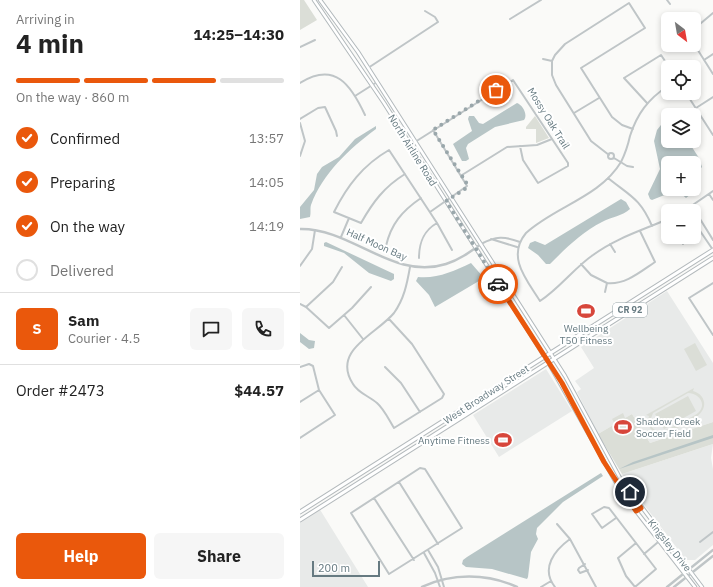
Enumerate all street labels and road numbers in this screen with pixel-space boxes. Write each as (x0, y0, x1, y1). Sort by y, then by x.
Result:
street label: Mossy Oak Trail (524, 85, 573, 152)
street label: North Airline Road (385, 112, 440, 189)
street label: Half Moon Bay (345, 225, 409, 264)
road number: CR 92 (613, 303, 647, 317)
street label: West Broadway Street (441, 362, 532, 427)
street label: Kingsley Drive (645, 516, 695, 575)

